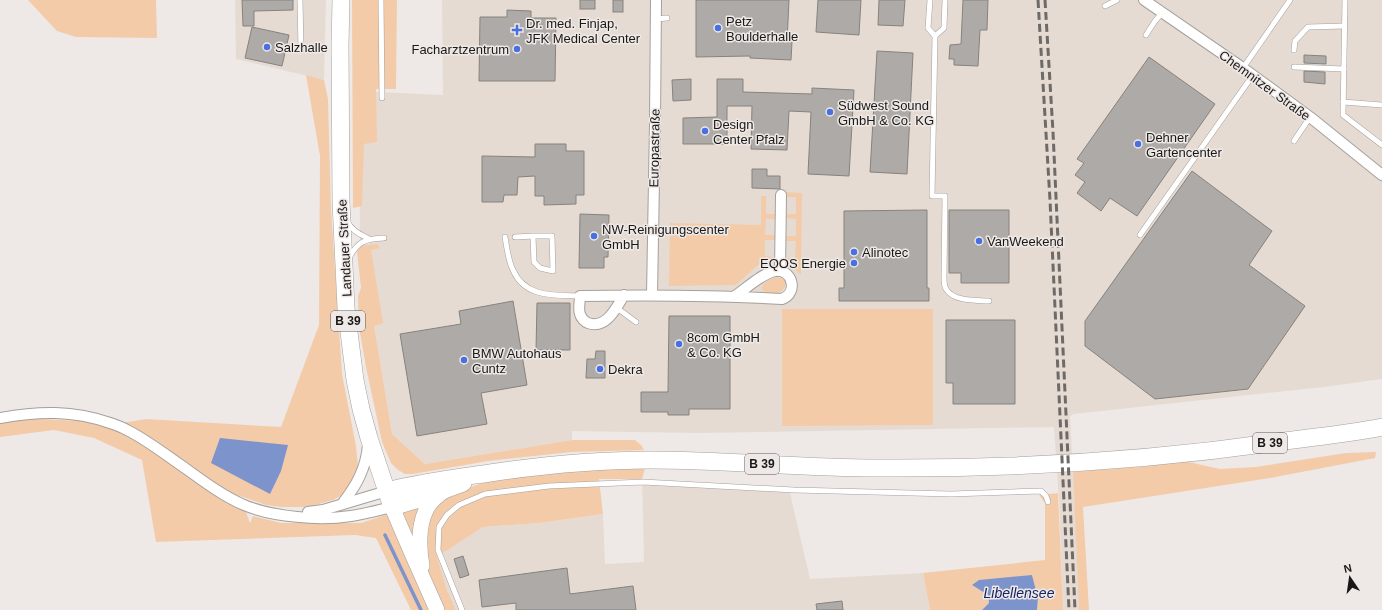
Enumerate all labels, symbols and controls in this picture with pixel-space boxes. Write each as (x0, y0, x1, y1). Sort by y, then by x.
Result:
place label: Petz Boulderhalle (726, 14, 798, 44)
place label: Dr. med. Finjap, JFK Medical Center (526, 16, 641, 46)
marker: Petz Boulderhalle (713, 23, 723, 33)
marker: Dr. med. Finjap, JFK Medical Center (511, 24, 523, 36)
place label: Salzhalle (275, 40, 328, 55)
marker: Salzhalle (262, 42, 272, 52)
place label: Facharztzentrum (411, 42, 509, 57)
marker: Facharztzentrum (512, 44, 522, 54)
street label: Chemnitzer Straße (1216, 47, 1313, 124)
place label: Südwest Sound GmbH & Co. KG (838, 98, 934, 128)
marker: Südwest Sound GmbH & Co. KG (825, 107, 835, 117)
street label: Europastraße (646, 109, 663, 188)
place label: Design Center Pfalz (713, 117, 785, 147)
marker: Design Center Pfalz (700, 126, 710, 136)
place label: Dehner Gartencenter (1146, 130, 1223, 160)
marker: Dehner Gartencenter (1133, 139, 1143, 149)
street label: Landauer Straße (334, 199, 355, 297)
place label: NW-Reinigungscenter GmbH (602, 222, 730, 252)
marker: NW-Reinigungscenter GmbH (589, 231, 599, 241)
place label: VanWeekend (987, 234, 1064, 249)
marker: VanWeekend (974, 236, 984, 246)
place label: Alinotec (862, 245, 909, 260)
marker: Alinotec (849, 247, 859, 257)
place label: EQOS Energie (760, 256, 846, 271)
marker: EQOS Energie (849, 258, 859, 268)
road number: B 39 (331, 311, 365, 331)
place label: 8com GmbH & Co. KG (687, 330, 760, 360)
marker: 8com GmbH & Co. KG (674, 339, 684, 349)
place label: BMW Autohaus Cuntz (472, 346, 562, 376)
marker: BMW Autohaus Cuntz (459, 355, 469, 365)
place label: Dekra (608, 362, 643, 377)
marker: Dekra (595, 364, 605, 374)
road number: B 39 (1253, 433, 1287, 453)
road number: B 39 (745, 454, 779, 474)
north arrow (1330, 558, 1370, 598)
text: N (1343, 562, 1353, 575)
water label: Libellensee (984, 585, 1055, 601)

